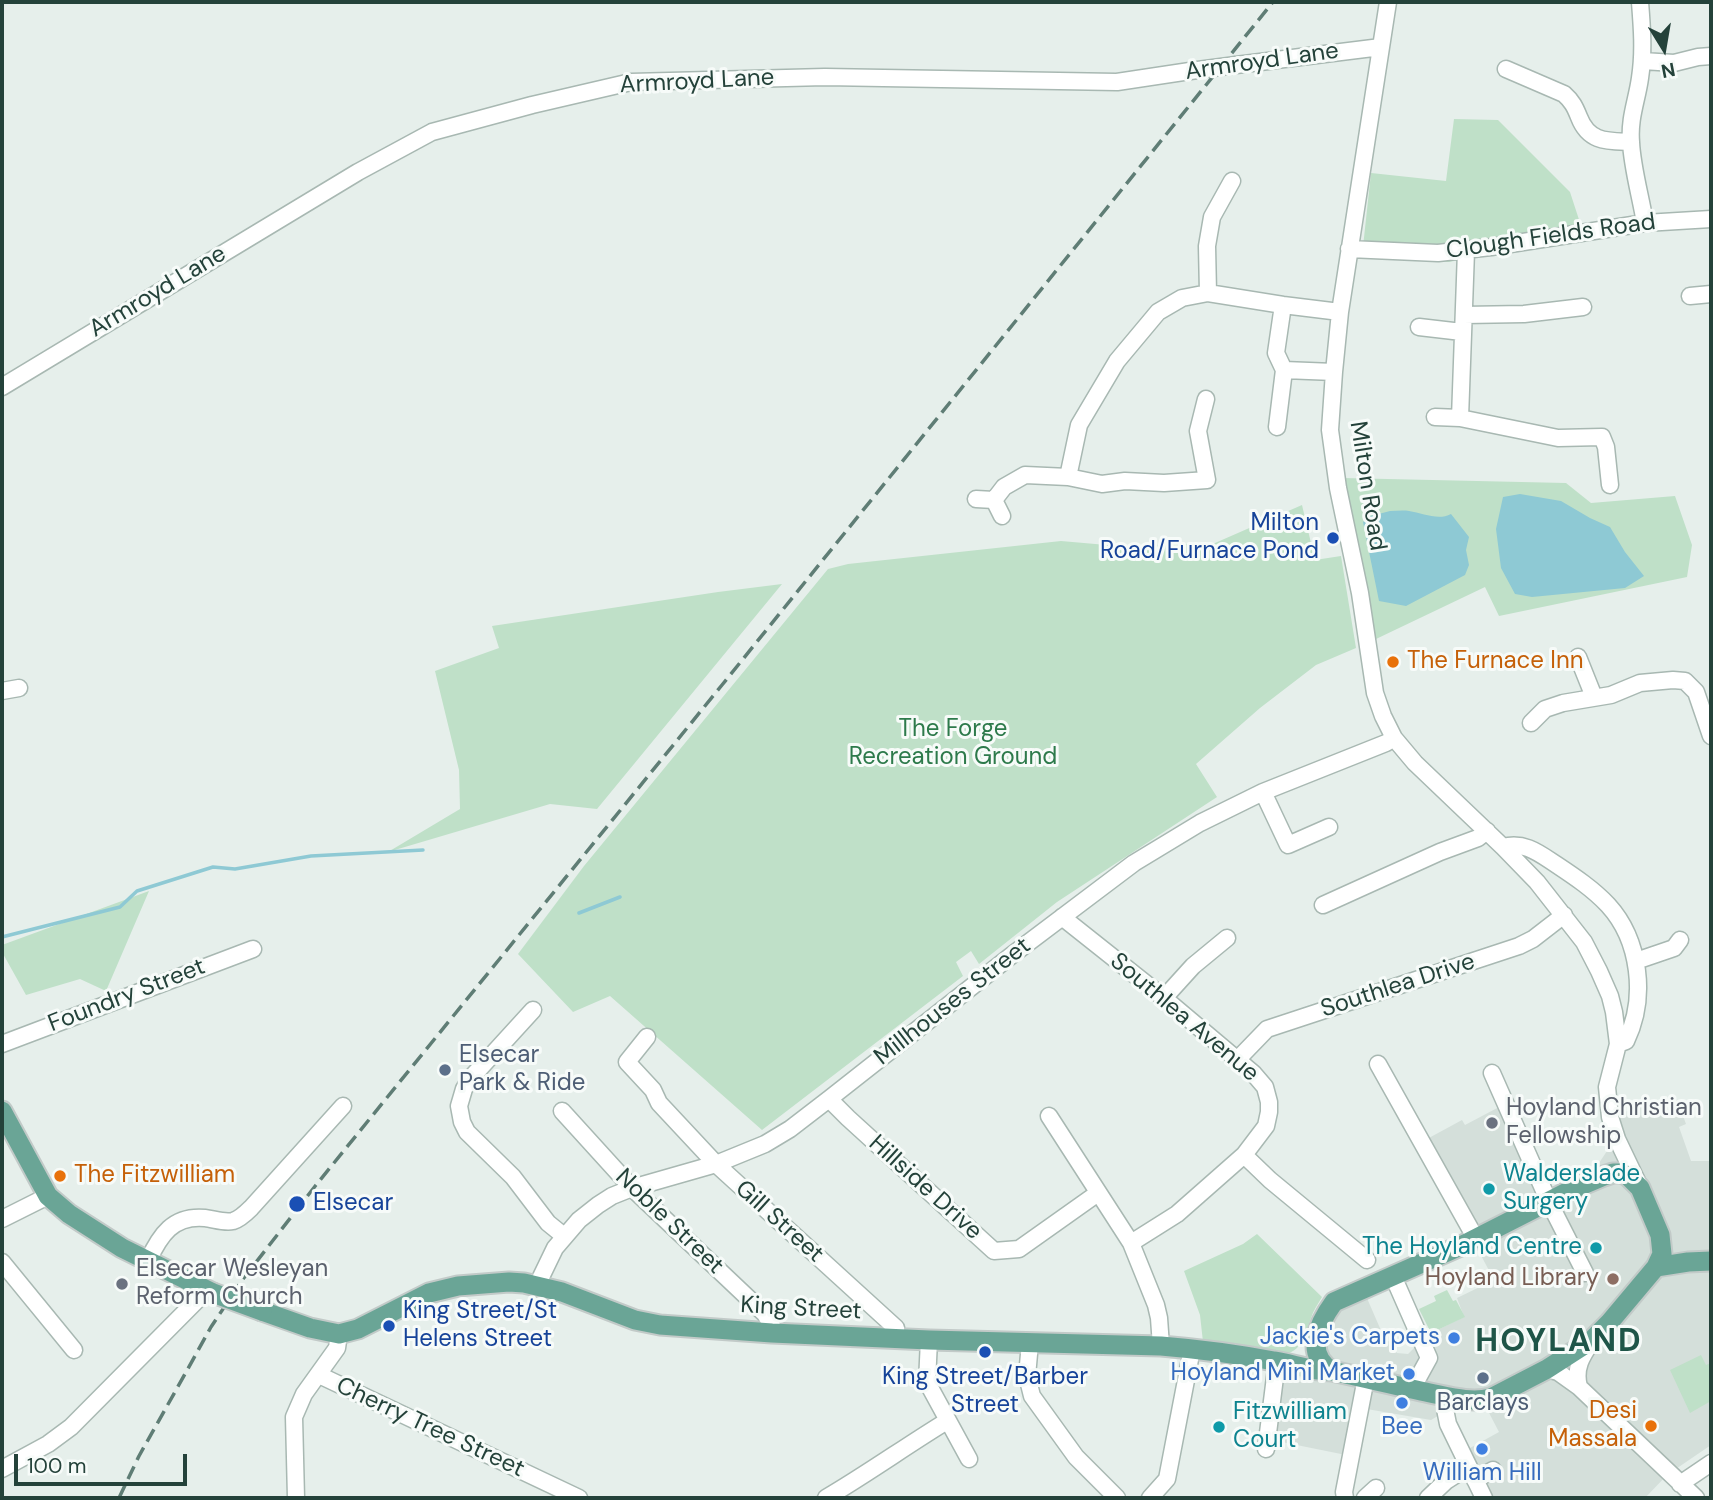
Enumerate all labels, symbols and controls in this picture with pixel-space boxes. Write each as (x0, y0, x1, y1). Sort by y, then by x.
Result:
north arrow (1629, 14, 1699, 84)
street label: Armroyd Lane (1183, 37, 1341, 87)
text: N (1659, 57, 1677, 84)
street label: Armroyd Lane (619, 64, 775, 100)
street label: Clough Fields Road (1444, 208, 1658, 266)
street label: Armroyd Lane (84, 240, 232, 344)
street label: Milton Road (1343, 419, 1391, 553)
place label: Milton Road/Furnace Pond (1100, 510, 1319, 566)
marker: Milton Road/Furnace Pond (1325, 530, 1341, 546)
place label: The Furnace Inn (1407, 648, 1583, 676)
marker: The Furnace Inn (1385, 654, 1401, 670)
park label: The Forge Recreation Ground (849, 716, 1057, 772)
street label: Millhouses Street (869, 932, 1037, 1072)
street label: Southlea Avenue (1104, 947, 1264, 1089)
street label: Southlea Drive (1317, 948, 1479, 1024)
street label: Foundry Street (44, 953, 210, 1039)
place label: Elsecar Park & Ride (459, 1042, 585, 1098)
marker: Elsecar Park & Ride (437, 1062, 453, 1078)
place label: Hoyland Christian Fellowship (1506, 1095, 1702, 1151)
marker: Hoyland Christian Fellowship (1484, 1115, 1500, 1131)
street label: Hillside Drive (862, 1130, 988, 1246)
place label: Walderslade Surgery (1503, 1161, 1640, 1217)
place label: The Fitzwilliam (74, 1162, 235, 1190)
street label: Noble Street (609, 1163, 729, 1281)
marker: The Fitzwilliam (52, 1168, 68, 1184)
street label: Gill Street (729, 1175, 829, 1269)
marker: Walderslade Surgery (1481, 1181, 1497, 1197)
place label: Elsecar (313, 1190, 393, 1218)
marker: Elsecar (287, 1194, 307, 1214)
place label: The Hoyland Centre (1362, 1234, 1582, 1262)
marker: The Hoyland Centre (1588, 1240, 1604, 1256)
place label: Elsecar Wesleyan Reform Church (136, 1256, 328, 1312)
place label: Hoyland Library (1425, 1265, 1599, 1293)
marker: Hoyland Library (1605, 1271, 1621, 1287)
marker: Elsecar Wesleyan Reform Church (114, 1276, 130, 1292)
street label: King Street (740, 1291, 862, 1327)
place label: King Street/St Helens Street (403, 1298, 557, 1354)
marker: King Street/St Helens Street (381, 1318, 397, 1334)
place label: Jackie's Carpets (1260, 1324, 1440, 1352)
district label: HOYLAND (1476, 1324, 1642, 1362)
marker: Jackie's Carpets (1446, 1330, 1462, 1346)
marker: King Street/Barber Street (977, 1344, 993, 1360)
place label: Hoyland Mini Market (1171, 1360, 1395, 1388)
place label: King Street/Barber Street (882, 1364, 1088, 1420)
marker: Hoyland Mini Market (1401, 1366, 1417, 1382)
marker: Barclays (1475, 1370, 1491, 1386)
street label: Cherry Tree Street (331, 1372, 529, 1484)
place label: Barclays (1437, 1390, 1529, 1418)
marker: Bee (1394, 1395, 1410, 1411)
place label: Desi Massala (1548, 1398, 1637, 1454)
place label: Fitzwilliam Court (1233, 1399, 1347, 1455)
place label: Bee (1381, 1414, 1423, 1442)
marker: Desi Massala (1643, 1418, 1659, 1434)
marker: Fitzwilliam Court (1211, 1419, 1227, 1435)
scale bar (18, 1440, 191, 1484)
marker: William Hill (1474, 1441, 1490, 1457)
text: 100 m (27, 1452, 87, 1480)
place label: William Hill (1422, 1460, 1542, 1488)

